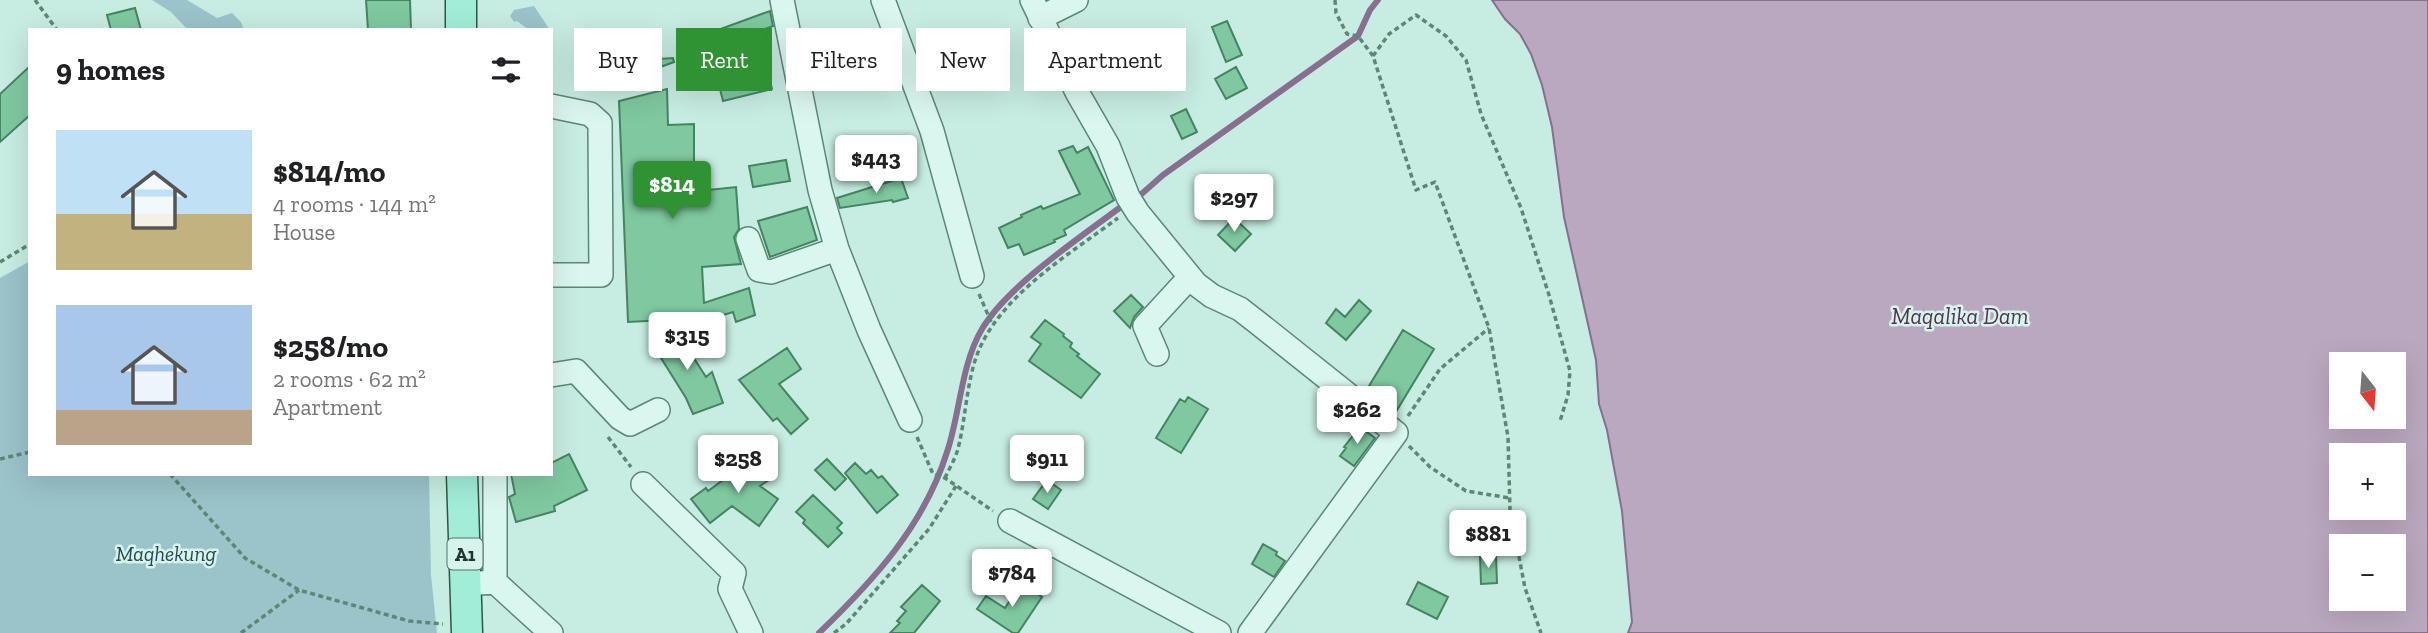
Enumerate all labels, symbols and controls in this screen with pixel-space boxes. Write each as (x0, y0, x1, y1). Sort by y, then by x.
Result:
chip: Buy (574, 28, 662, 91)
chip: Rent (676, 28, 772, 91)
chip: Filters (786, 28, 902, 91)
chip: New (916, 28, 1010, 91)
chip: Apartment (1024, 28, 1186, 91)
icon: filters (487, 51, 525, 89)
text: 9 homes (56, 52, 165, 88)
pin: $443 (835, 136, 917, 195)
text: $443 (851, 144, 901, 172)
text: $814/mo (273, 154, 386, 190)
icon: home (112, 158, 196, 242)
pin: $814 (631, 162, 713, 221)
text: $814 (649, 170, 695, 198)
pin: $297 (1193, 174, 1275, 234)
text: $297 (1210, 183, 1258, 211)
text: 4 rooms · 144 m² (273, 190, 436, 218)
text: House (273, 218, 335, 246)
water label: Maqalika Dam (1891, 302, 2029, 330)
pin: $315 (646, 312, 728, 372)
text: $315 (665, 321, 709, 349)
text: $258/mo (273, 329, 388, 365)
icon: home (112, 333, 196, 417)
north arrow (2329, 352, 2406, 429)
map controls (2329, 352, 2406, 611)
text: 2 rooms · 62 m² (273, 365, 426, 393)
pin: $262 (1316, 386, 1398, 446)
text: Apartment (273, 393, 382, 421)
text: $262 (1333, 395, 1381, 423)
pin: $258 (697, 435, 779, 495)
pin: $911 (1006, 435, 1088, 495)
button: + (2329, 443, 2406, 520)
text: $258 (714, 444, 762, 472)
text: $911 (1026, 444, 1068, 472)
pin: $881 (1447, 510, 1529, 570)
text: $881 (1465, 519, 1511, 547)
button: − (2329, 534, 2406, 611)
road number: A1 (448, 538, 482, 569)
park label: Maqhekung (116, 541, 216, 566)
pin: $784 (971, 550, 1053, 609)
text: $784 (988, 558, 1036, 586)

